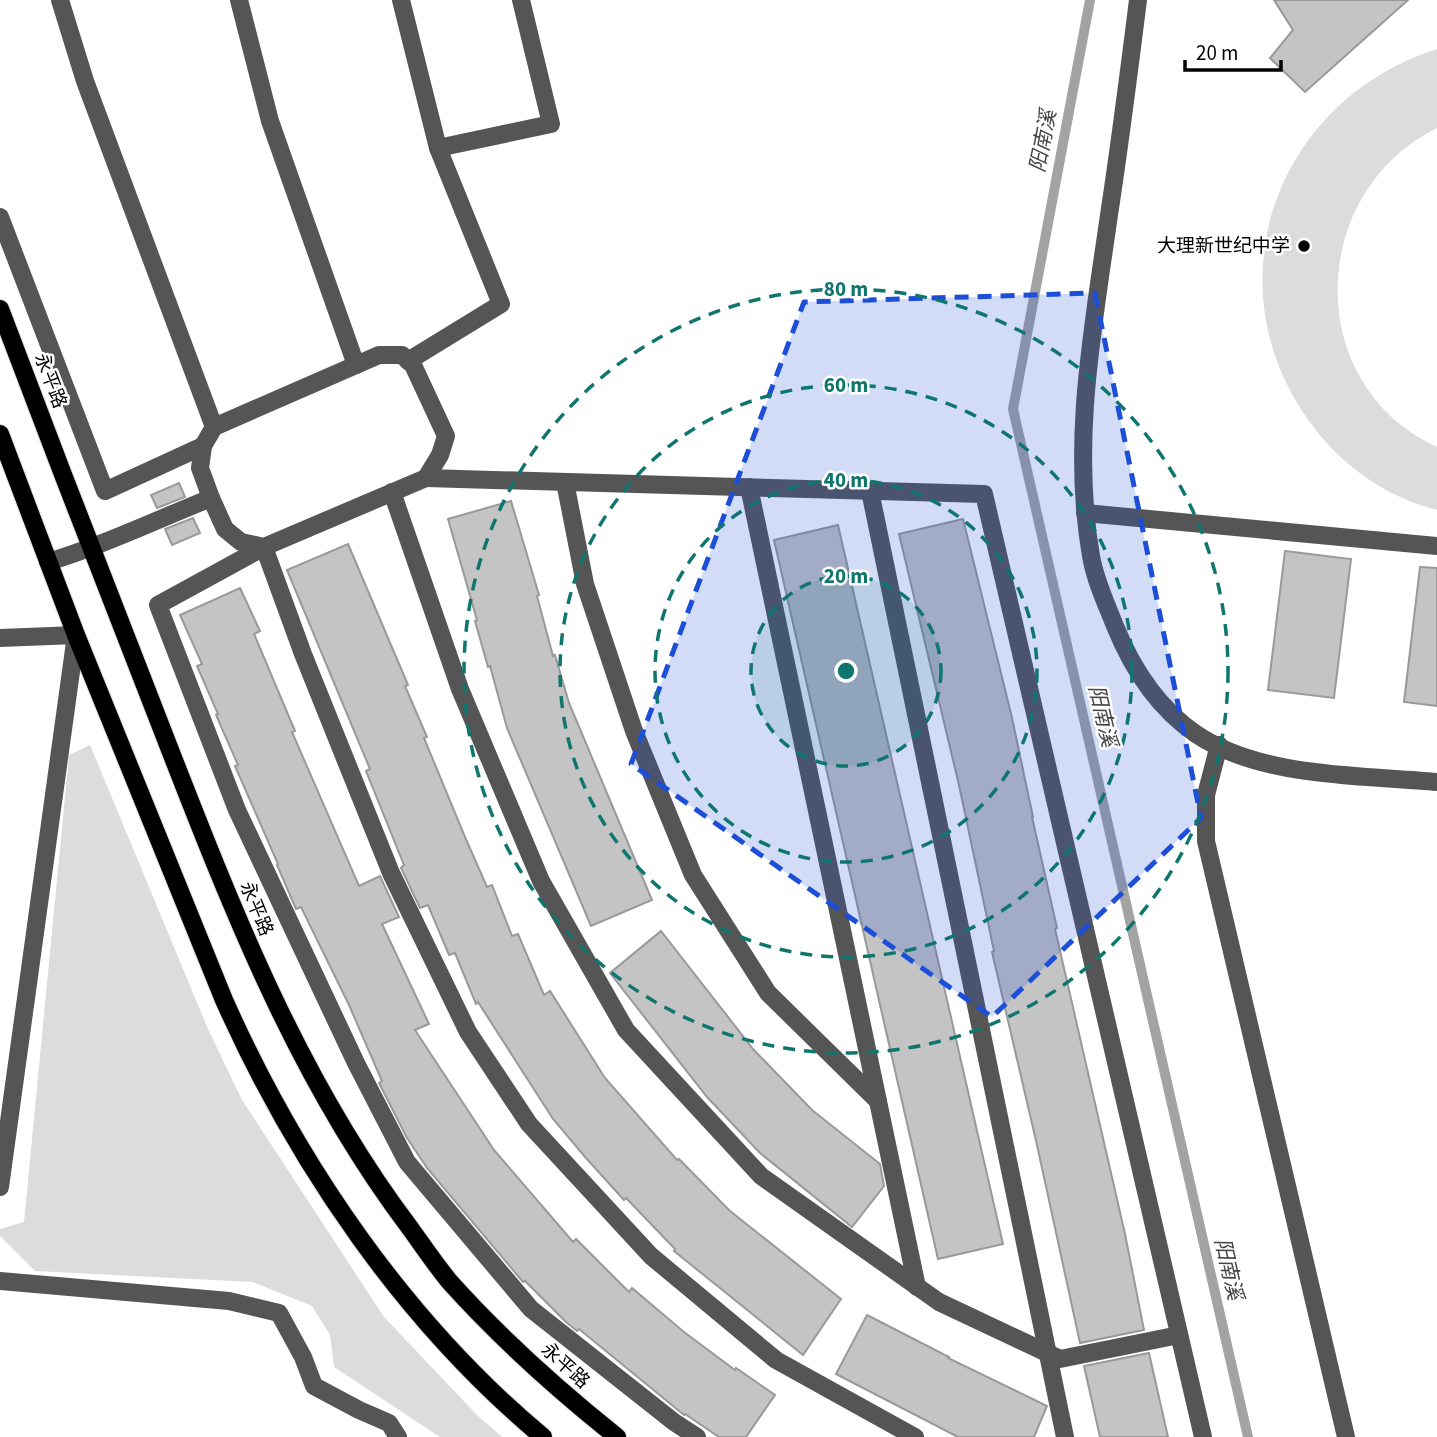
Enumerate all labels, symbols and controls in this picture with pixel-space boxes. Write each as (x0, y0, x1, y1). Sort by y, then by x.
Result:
scale bar (1185, 28, 1281, 72)
text: 20 m (1196, 38, 1238, 68)
water label: 阳南溪 (1022, 105, 1064, 175)
place label: 大理新世纪中学 (1157, 233, 1290, 260)
marker: 大理新世纪中学 (1296, 238, 1312, 254)
text: 80 m (824, 274, 868, 304)
street label: 永平路 (27, 350, 73, 412)
text: 60 m (824, 370, 868, 400)
text: 40 m (824, 465, 868, 495)
text: 20 m (824, 561, 868, 591)
centre of rings (834, 659, 858, 683)
water label: 阳南溪 (1081, 682, 1125, 752)
street label: 永平路 (233, 878, 279, 940)
water label: 阳南溪 (1207, 1235, 1251, 1305)
street label: 永平路 (535, 1337, 595, 1395)

